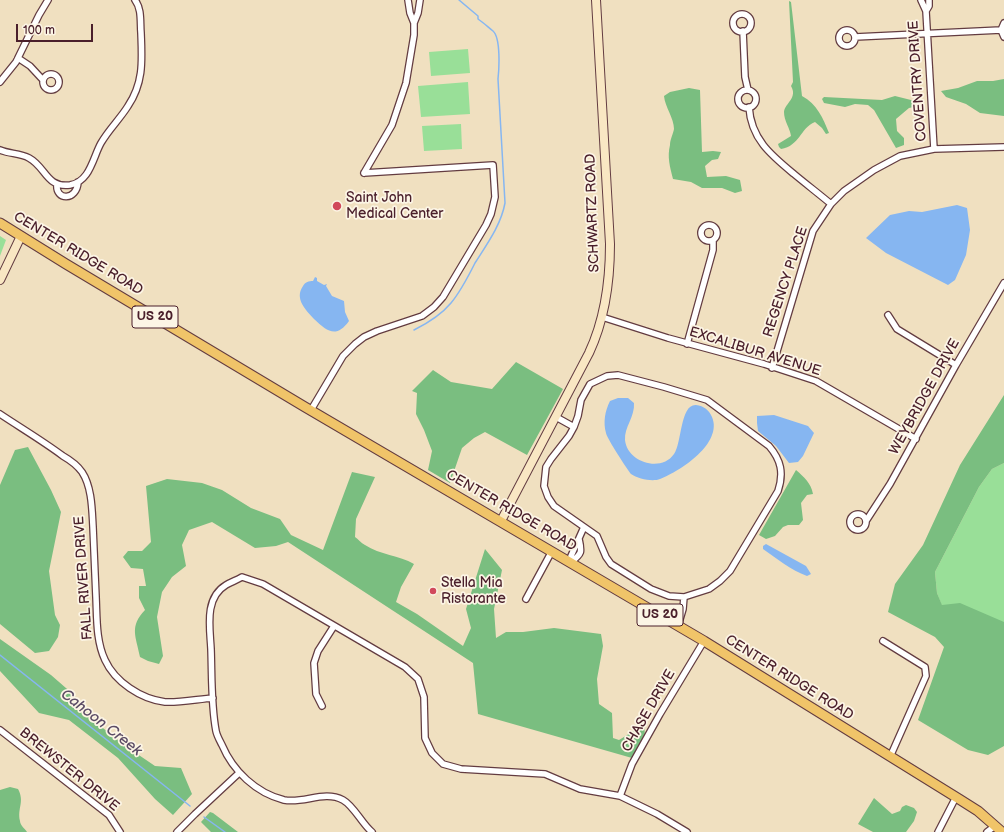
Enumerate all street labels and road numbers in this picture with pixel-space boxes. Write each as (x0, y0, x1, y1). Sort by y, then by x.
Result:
street label: COVENTRY DRIVE (905, 20, 931, 142)
street label: SCHWARTZ ROAD (583, 153, 603, 273)
street label: CENTER RIDGE ROAD (10, 209, 146, 299)
street label: REGENCY PLACE (760, 225, 812, 339)
road number: US 20 (132, 306, 178, 328)
street label: EXCALIBUR AVENUE (687, 324, 823, 380)
street label: WEYBRIDGE DRIVE (886, 336, 964, 458)
street label: CENTER RIDGE ROAD (443, 467, 579, 555)
street label: FALL RIVER DRIVE (71, 515, 97, 641)
road number: US 20 (637, 604, 683, 626)
street label: CENTER RIDGE ROAD (722, 632, 856, 724)
street label: CHASE DRIVE (619, 667, 679, 755)
street label: BREWSTER DRIVE (16, 725, 122, 815)

